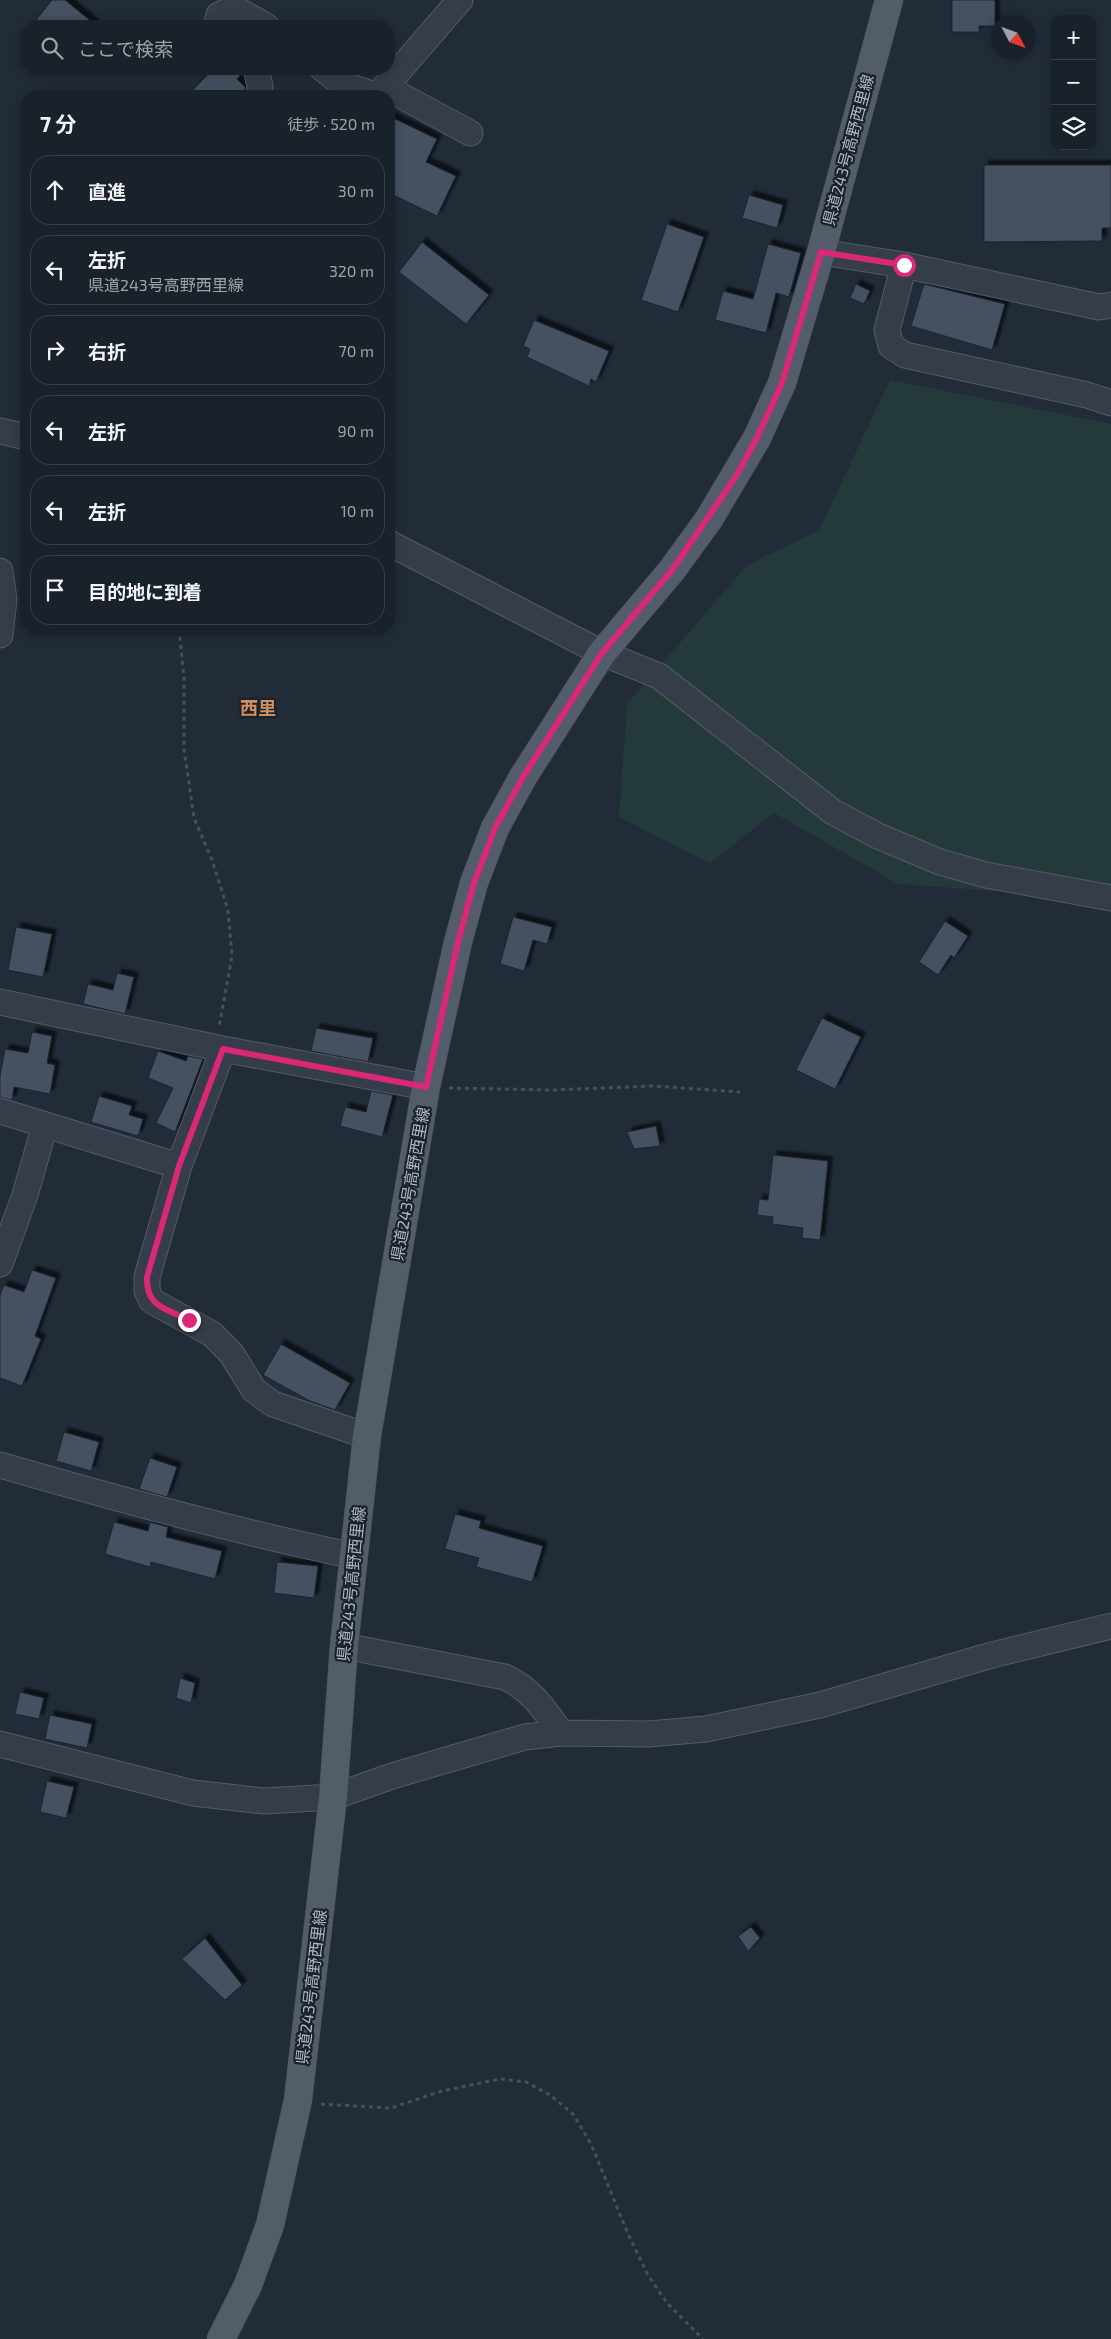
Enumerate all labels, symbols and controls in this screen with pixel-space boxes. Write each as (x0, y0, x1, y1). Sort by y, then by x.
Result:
north arrow (991, 15, 1036, 60)
map controls (1051, 15, 1096, 150)
button: + (1051, 15, 1096, 60)
search box (20, 20, 395, 75)
icon: search (38, 34, 66, 62)
text: ここで検索 (78, 37, 173, 60)
button: − (1051, 60, 1096, 105)
street label: 県道243号高野西里線 (818, 72, 877, 228)
button: layers (1051, 105, 1096, 150)
text: 7 分 (40, 111, 77, 136)
text: 徒歩 · 520 m (287, 114, 375, 133)
icon: ahead (41, 176, 69, 204)
text: 直進 (88, 180, 126, 203)
text: 30 m (338, 181, 374, 200)
text: 左折 (88, 248, 126, 271)
route start (893, 254, 916, 277)
icon: left (41, 256, 69, 284)
text: 320 m (329, 261, 374, 280)
text: 県道243号高野西里線 (88, 275, 244, 294)
icon: right (41, 336, 69, 364)
text: 右折 (88, 340, 126, 363)
text: 70 m (339, 341, 374, 360)
icon: left (41, 416, 69, 444)
text: 左折 (88, 420, 126, 443)
text: 90 m (338, 421, 374, 440)
icon: left (41, 496, 69, 524)
text: 左折 (88, 500, 126, 523)
text: 10 m (340, 501, 374, 520)
icon: arrive (41, 576, 69, 604)
text: 目的地に到着 (88, 580, 202, 603)
district label: 西里 (240, 697, 276, 719)
street label: 県道243号高野西里線 (387, 1106, 432, 1262)
route end (178, 1309, 201, 1332)
street label: 県道243号高野西里線 (333, 1506, 368, 1662)
street label: 県道243号高野西里線 (292, 1908, 329, 2065)

